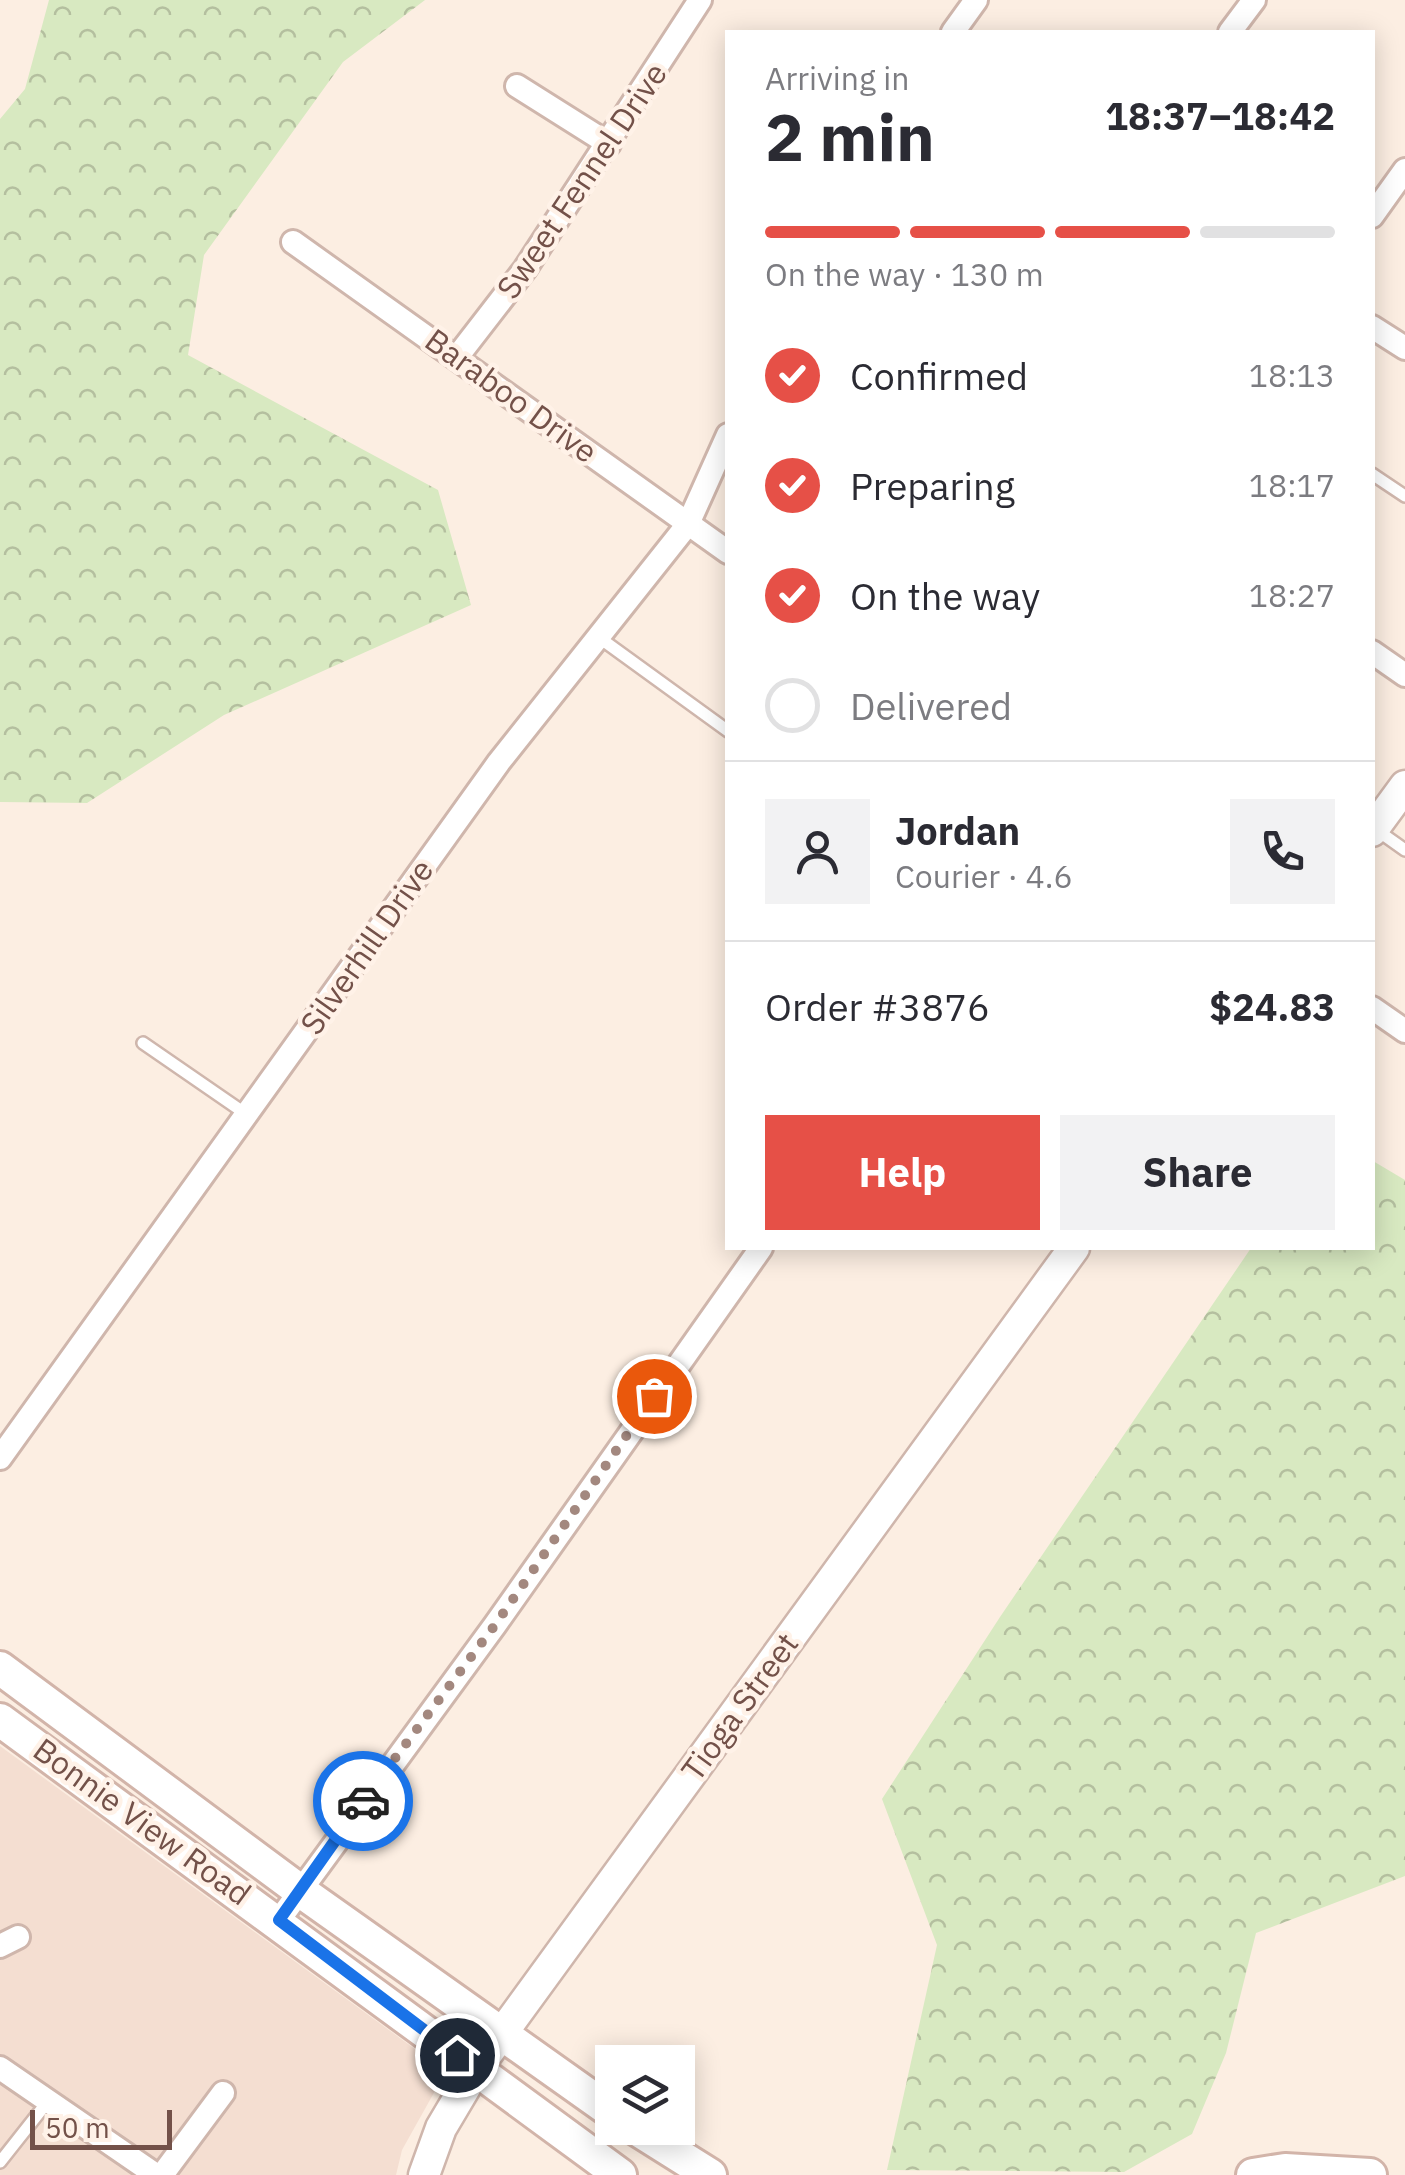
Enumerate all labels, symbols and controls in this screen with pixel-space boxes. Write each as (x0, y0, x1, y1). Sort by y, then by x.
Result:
street label: Sweet Fennel Drive (487, 54, 676, 307)
text: Arriving in (765, 57, 910, 99)
text: 18:37–18:42 (1105, 91, 1335, 140)
text: 2 min (765, 94, 935, 179)
text: On the way · 130 m (765, 253, 1044, 295)
street label: Baraboo Drive (417, 319, 606, 472)
icon: check (765, 348, 820, 403)
text: Confirmed (850, 351, 1028, 400)
text: 18:13 (1249, 354, 1335, 396)
icon: check (765, 458, 820, 513)
text: Preparing (850, 461, 1015, 510)
text: 18:17 (1249, 464, 1335, 506)
icon: check (765, 568, 820, 623)
text: On the way (850, 571, 1040, 620)
text: 18:27 (1249, 574, 1335, 616)
text: Delivered (850, 681, 1012, 730)
button: person (765, 799, 870, 904)
button: phone (1230, 799, 1335, 904)
text: Jordan (895, 806, 1020, 855)
street label: Silverhill Drive (290, 850, 442, 1042)
text: Courier · 4.6 (895, 855, 1073, 897)
text: Order #3876 (765, 982, 990, 1031)
text: $24.83 (1209, 982, 1335, 1031)
button: Help (765, 1115, 1040, 1230)
button: Share (1060, 1115, 1335, 1230)
pin (612, 1354, 697, 1439)
icon: bag (627, 1369, 682, 1424)
street label: Tioga Street (671, 1624, 807, 1789)
street label: Bonnie View Road (26, 1728, 260, 1914)
courier (313, 1751, 413, 1851)
icon: car (336, 1774, 391, 1829)
pin (415, 2013, 500, 2098)
icon: home (430, 2028, 485, 2083)
map controls (595, 2045, 695, 2145)
button: layers (595, 2045, 695, 2145)
scale bar (30, 2105, 172, 2150)
text: 50 m (45, 2109, 110, 2146)

